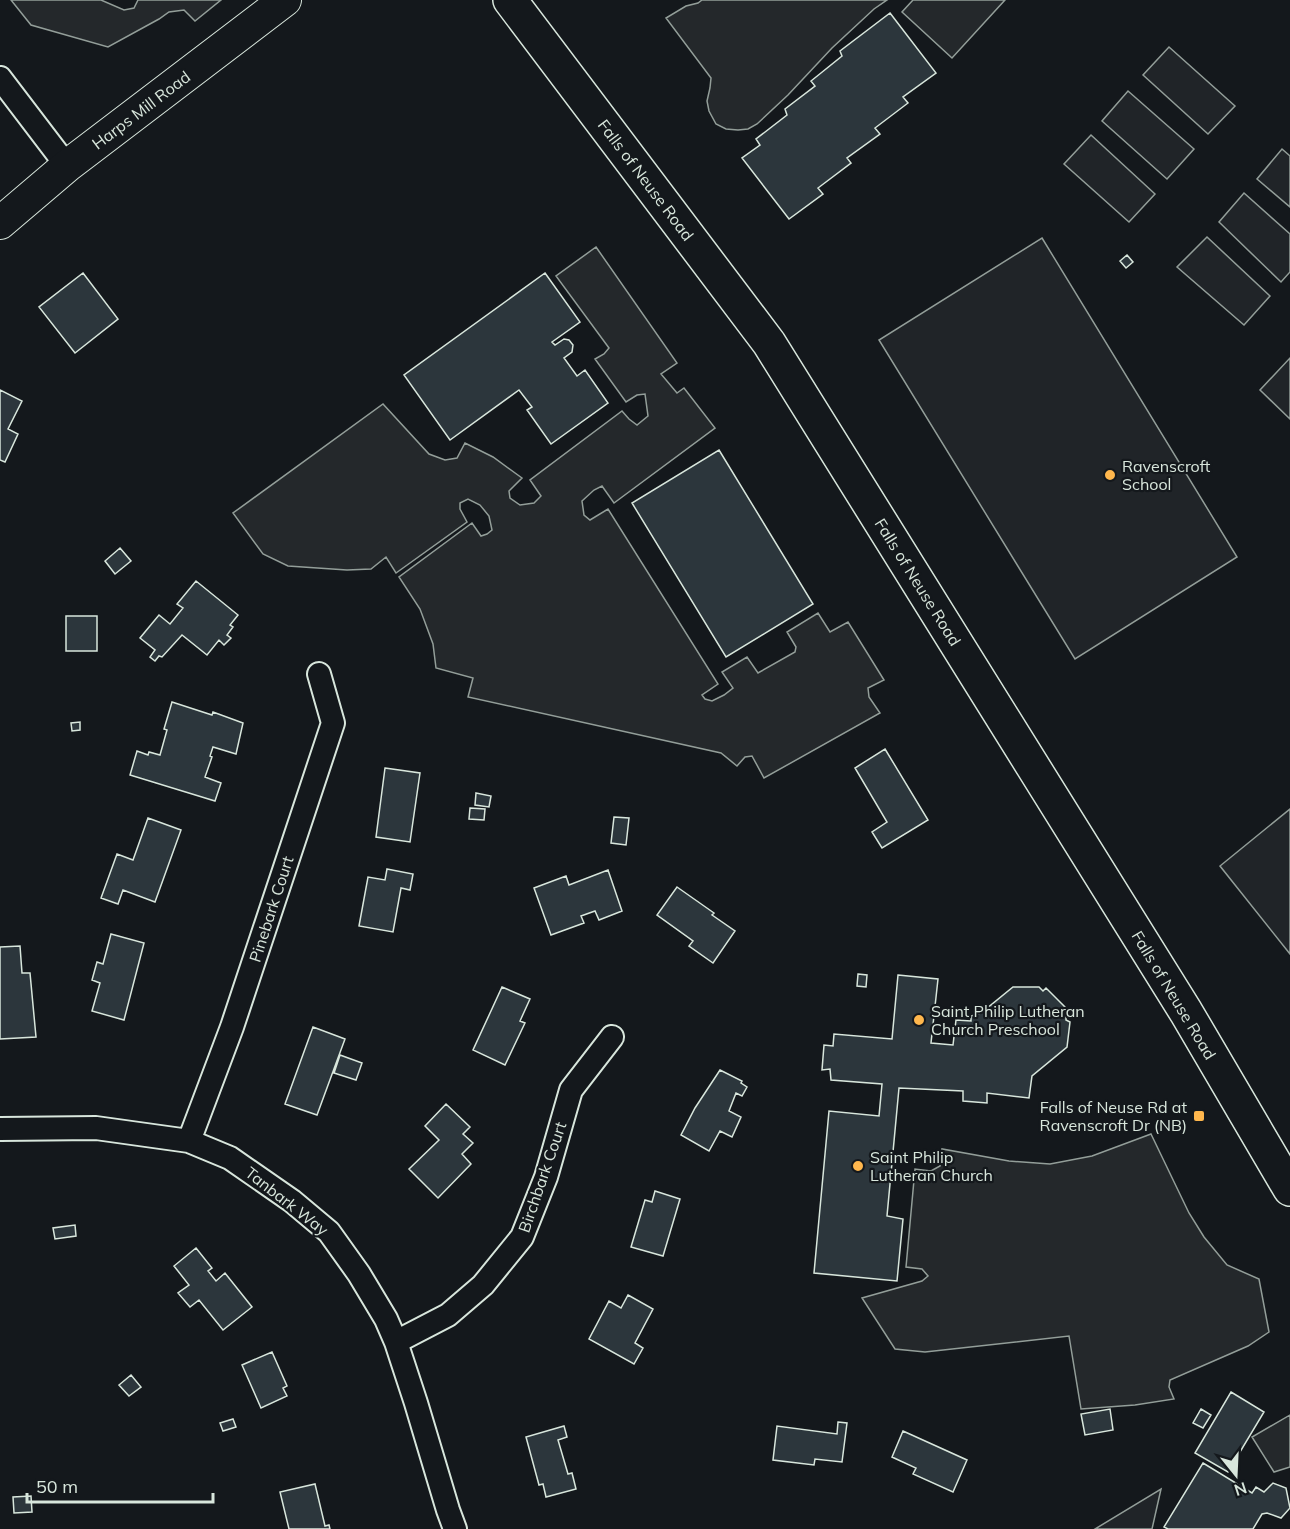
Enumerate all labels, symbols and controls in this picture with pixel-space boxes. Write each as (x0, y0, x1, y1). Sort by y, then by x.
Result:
street label: Harps Mill Road (88, 67, 194, 153)
street label: Falls of Neuse Road (594, 115, 698, 245)
place label: Ravenscroft School (1122, 456, 1211, 494)
marker: Ravenscroft School (1103, 468, 1117, 482)
street label: Falls of Neuse Road (871, 515, 965, 649)
street label: Pinebark Court (244, 853, 298, 965)
street label: Falls of Neuse Road (1128, 927, 1220, 1063)
place label: Saint Philip Lutheran Church Preschool (931, 1001, 1085, 1039)
marker: Saint Philip Lutheran Church Preschool (912, 1013, 926, 1027)
place label: Falls of Neuse Rd at Ravenscroft Dr (NB) (1040, 1097, 1187, 1135)
marker: Falls of Neuse Rd at Ravenscroft Dr (NB) (1192, 1109, 1206, 1123)
street label: Birchbark Court (514, 1119, 570, 1235)
place label: Saint Philip Lutheran Church (870, 1147, 993, 1185)
marker: Saint Philip Lutheran Church (851, 1159, 865, 1173)
street label: Tanbark Way (242, 1162, 333, 1240)
north arrow (1206, 1445, 1266, 1505)
scale bar (27, 1466, 213, 1504)
text: 50 m (36, 1475, 78, 1498)
text: N (1232, 1478, 1249, 1501)

